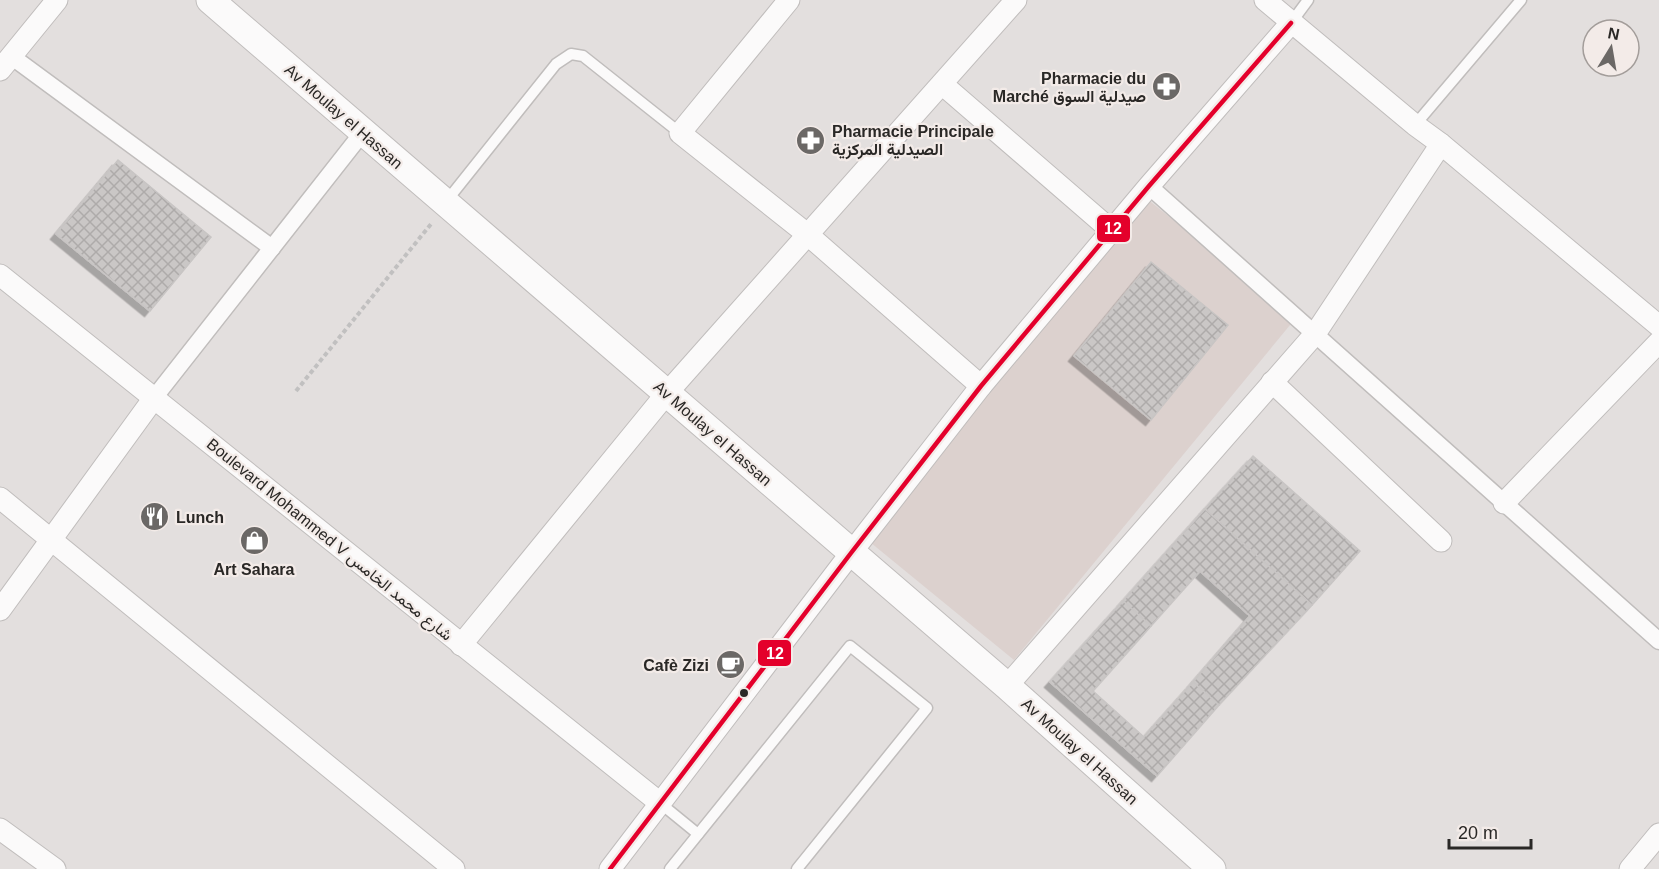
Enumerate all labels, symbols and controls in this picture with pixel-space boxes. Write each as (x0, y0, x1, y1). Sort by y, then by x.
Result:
north arrow (1581, 18, 1641, 78)
text: N (1606, 24, 1621, 43)
street label: Av Moulay el Hassan (281, 61, 406, 172)
place label: Pharmacie du Marché صيدلية السوق (993, 70, 1146, 107)
pharmacy icon: Pharmacie du Marché صيدلية السوق (1151, 71, 1183, 103)
place label: Pharmacie Principale الصيدلية المركزية (832, 123, 994, 160)
pharmacy icon: Pharmacie Principale الصيدلية المركزية (795, 124, 827, 156)
line badge: 12 (1096, 214, 1131, 243)
text: 12 (1104, 220, 1122, 237)
street label: Av Moulay el Hassan (650, 378, 775, 489)
street label: Boulevard Mohammed V شارع محمد الخامس (202, 435, 456, 646)
restaurant icon: Lunch (139, 501, 171, 533)
place label: Lunch (176, 509, 224, 526)
shop icon: Art Sahara (238, 525, 270, 557)
place label: Art Sahara (214, 561, 295, 578)
line badge: 12 (757, 639, 792, 667)
text: 12 (766, 645, 784, 662)
cafe icon: Cafè Zizi (714, 649, 746, 681)
place label: Cafè Zizi (643, 657, 709, 674)
unlabelled marker (738, 687, 750, 699)
street label: Av Moulay el Hassan (1018, 695, 1141, 808)
scale bar (1449, 812, 1532, 850)
text: 20 m (1458, 823, 1498, 843)

